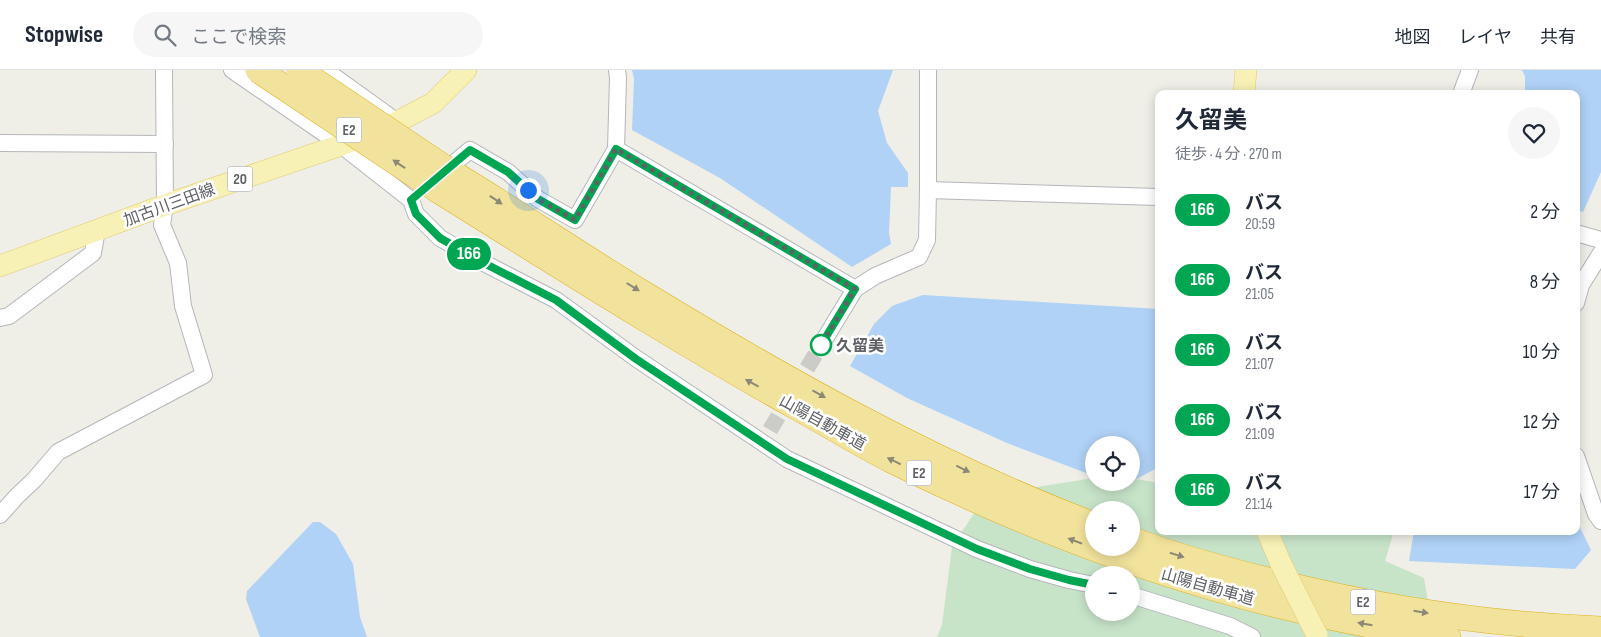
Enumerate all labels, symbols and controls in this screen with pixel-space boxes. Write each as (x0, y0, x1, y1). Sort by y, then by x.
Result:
search box (133, 12, 483, 57)
text: Stopwise (25, 20, 103, 49)
icon: search (151, 21, 179, 49)
text: ここで検索 (191, 26, 286, 49)
text: 地図 (1395, 27, 1431, 48)
text: レイヤ (1459, 27, 1512, 48)
text: 共有 (1540, 27, 1576, 48)
text: 久留美 (1175, 106, 1247, 135)
button: heart (1508, 107, 1560, 159)
road number: E2 (336, 118, 362, 142)
text: 徒歩 · 4 分 · 270 m (1175, 145, 1282, 164)
one-way arrow (392, 159, 406, 169)
road number: 20 (228, 166, 252, 192)
your location (516, 178, 541, 203)
street label: 加古川三田線 (121, 180, 218, 231)
text: バス (1245, 192, 1283, 215)
one-way arrow (489, 195, 502, 204)
text: 166 (1190, 199, 1215, 220)
text: 2 分 (1530, 201, 1560, 224)
text: 20:59 (1245, 215, 1275, 234)
line badge: 166 (440, 238, 498, 270)
text: 166 (457, 243, 481, 264)
text: バス (1245, 262, 1283, 285)
text: 166 (1190, 269, 1215, 290)
text: 8 分 (1530, 271, 1560, 294)
one-way arrow (626, 282, 639, 292)
text: 21:05 (1245, 285, 1274, 304)
text: バス (1245, 332, 1283, 355)
marker: 久留美 (810, 334, 832, 356)
place label: 久留美 (836, 337, 884, 356)
text: 166 (1190, 339, 1215, 360)
text: 10 分 (1523, 341, 1560, 364)
text: 21:07 (1245, 355, 1274, 374)
one-way arrow (745, 378, 759, 387)
one-way arrow (812, 390, 825, 399)
street label: 山陽自動車道 (776, 392, 869, 455)
text: バス (1245, 402, 1283, 425)
text: 166 (1190, 409, 1215, 430)
text: 12 分 (1523, 411, 1560, 434)
text: 21:09 (1245, 425, 1274, 444)
map controls (1085, 436, 1140, 621)
button: locate (1085, 436, 1140, 491)
one-way arrow (887, 457, 901, 465)
road number: E2 (906, 460, 932, 486)
one-way arrow (956, 466, 970, 474)
text: バス (1245, 472, 1283, 495)
text: 166 (1190, 479, 1215, 500)
text: 17 分 (1524, 481, 1560, 504)
text: 21:14 (1245, 495, 1273, 514)
button: + (1085, 501, 1140, 556)
one-way arrow (1067, 537, 1082, 545)
one-way arrow (1170, 552, 1185, 559)
street label: 山陽自動車道 (1159, 565, 1256, 610)
button: − (1085, 566, 1140, 621)
road number: E2 (1350, 590, 1376, 614)
one-way arrow (1413, 608, 1429, 616)
one-way arrow (1357, 620, 1373, 628)

